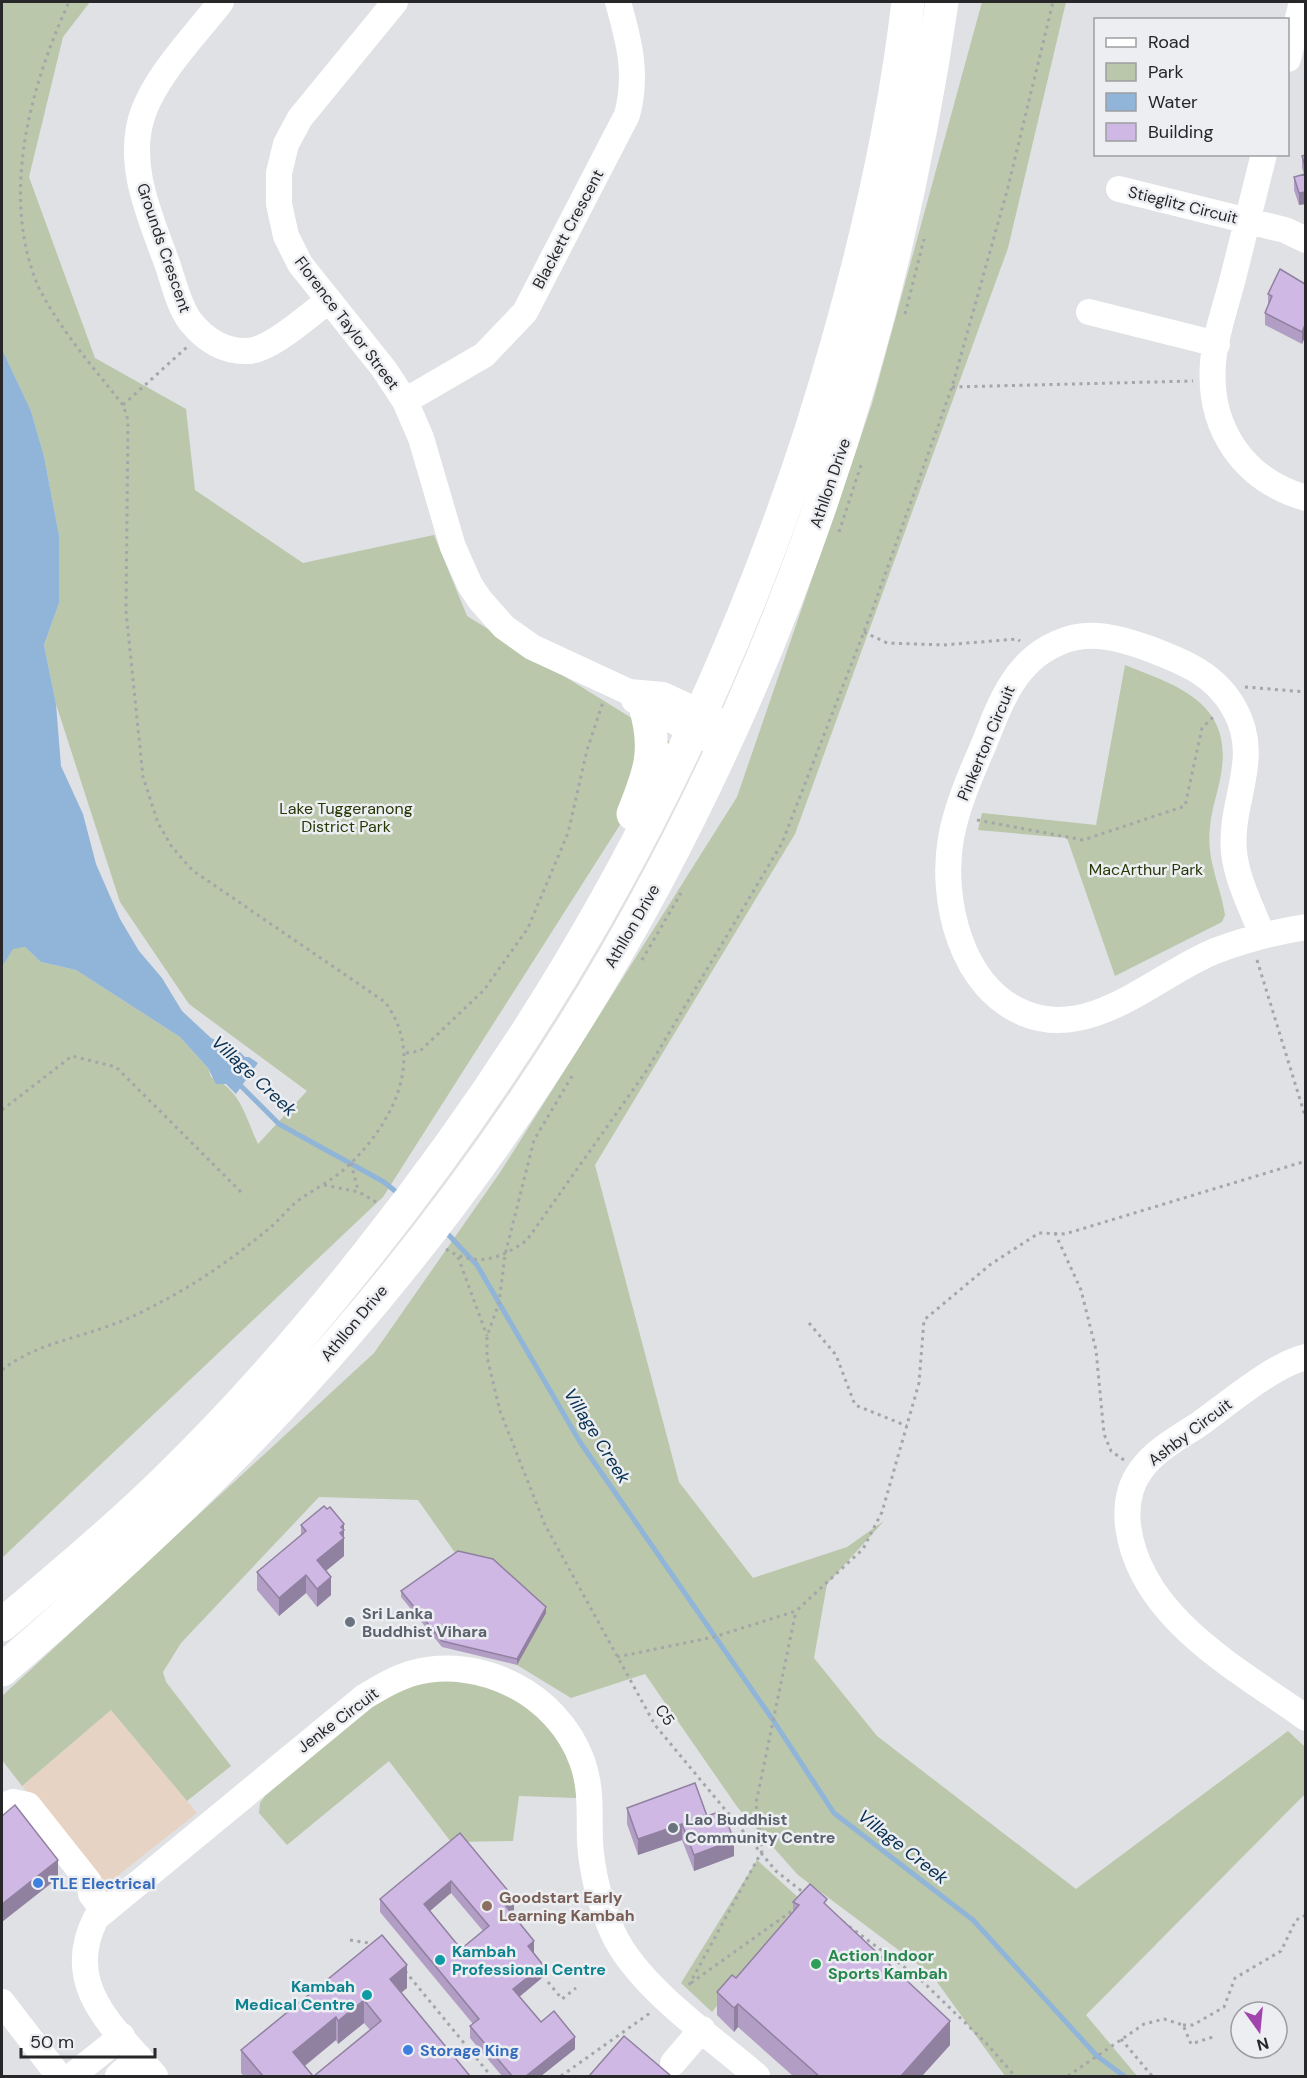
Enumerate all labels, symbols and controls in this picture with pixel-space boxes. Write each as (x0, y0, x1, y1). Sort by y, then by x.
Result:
legend (1094, 18, 1289, 156)
text: Road (1148, 30, 1190, 54)
text: Park (1148, 60, 1184, 84)
text: Water (1148, 90, 1198, 114)
text: Building (1148, 120, 1213, 144)
street label: Blackett Crescent (528, 166, 608, 292)
street label: Grounds Crescent (132, 180, 196, 316)
street label: Stieglitz Circuit (1126, 181, 1240, 229)
street label: Florence Taylor Street (290, 252, 404, 394)
street label: Athllon Drive (805, 435, 855, 531)
street label: Pinkerton Circuit (952, 682, 1020, 804)
park label: Lake Tuggeranong District Park (279, 798, 413, 837)
park label: MacArthur Park (1089, 859, 1203, 880)
street label: Athllon Drive (600, 880, 664, 972)
water label: Village Creek (206, 1030, 302, 1122)
street label: Athllon Drive (316, 1280, 392, 1366)
water label: Village Creek (558, 1384, 636, 1489)
street label: Ashby Circuit (1144, 1394, 1236, 1470)
place label: Sri Lanka Buddhist Vihara (362, 1603, 487, 1642)
marker: Sri Lanka Buddhist Vihara (343, 1615, 357, 1629)
street label: Jenke Circuit (293, 1683, 383, 1757)
street label: C5 (650, 1700, 680, 1730)
water label: Village Creek (853, 1804, 954, 1890)
place label: Lao Buddhist Community Centre (685, 1809, 835, 1848)
marker: Lao Buddhist Community Centre (666, 1821, 680, 1835)
place label: TLE Electrical (50, 1873, 156, 1894)
marker: TLE Electrical (31, 1876, 45, 1890)
place label: Goodstart Early Learning Kambah (499, 1887, 635, 1926)
marker: Goodstart Early Learning Kambah (480, 1899, 494, 1913)
place label: Kambah Professional Centre (452, 1941, 606, 1980)
place label: Action Indoor Sports Kambah (828, 1945, 948, 1984)
marker: Kambah Professional Centre (433, 1953, 447, 1967)
marker: Action Indoor Sports Kambah (809, 1957, 823, 1971)
place label: Kambah Medical Centre (235, 1976, 355, 2015)
marker: Kambah Medical Centre (360, 1988, 374, 2002)
north arrow (1229, 2000, 1289, 2060)
scale bar (21, 2021, 154, 2059)
text: 50 m (30, 2030, 74, 2054)
text: N (1254, 2032, 1271, 2056)
place label: Storage King (420, 2040, 519, 2061)
marker: Storage King (401, 2043, 415, 2057)

